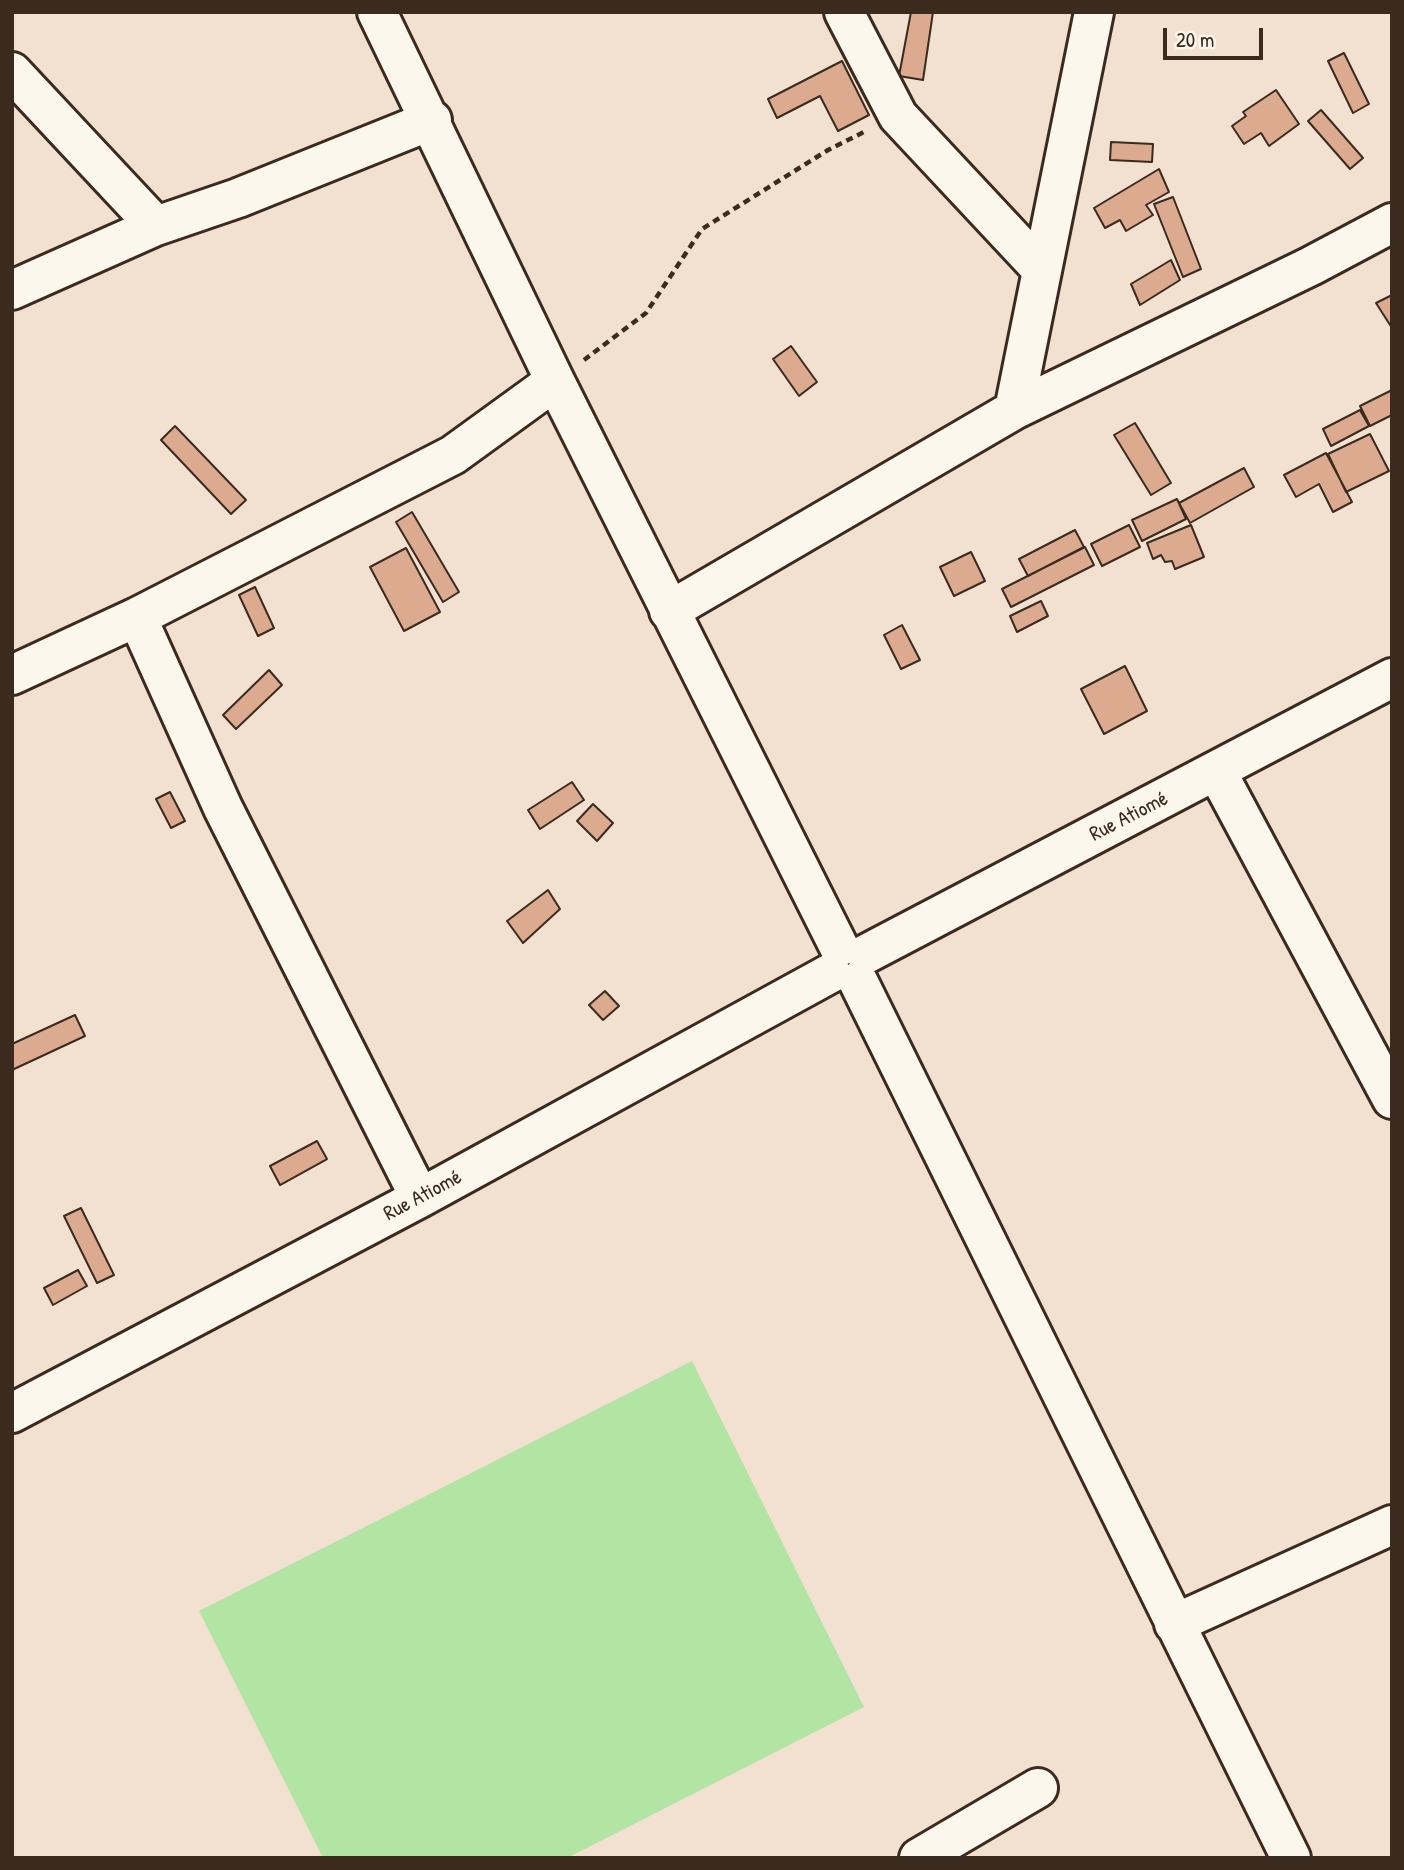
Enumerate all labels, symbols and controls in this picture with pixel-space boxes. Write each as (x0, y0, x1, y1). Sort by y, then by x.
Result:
scale bar (1166, 14, 1266, 58)
text: 20 m (1176, 25, 1214, 54)
street label: Rue Atiomé (1086, 787, 1172, 847)
street label: Rue Atiomé (380, 1165, 466, 1227)

